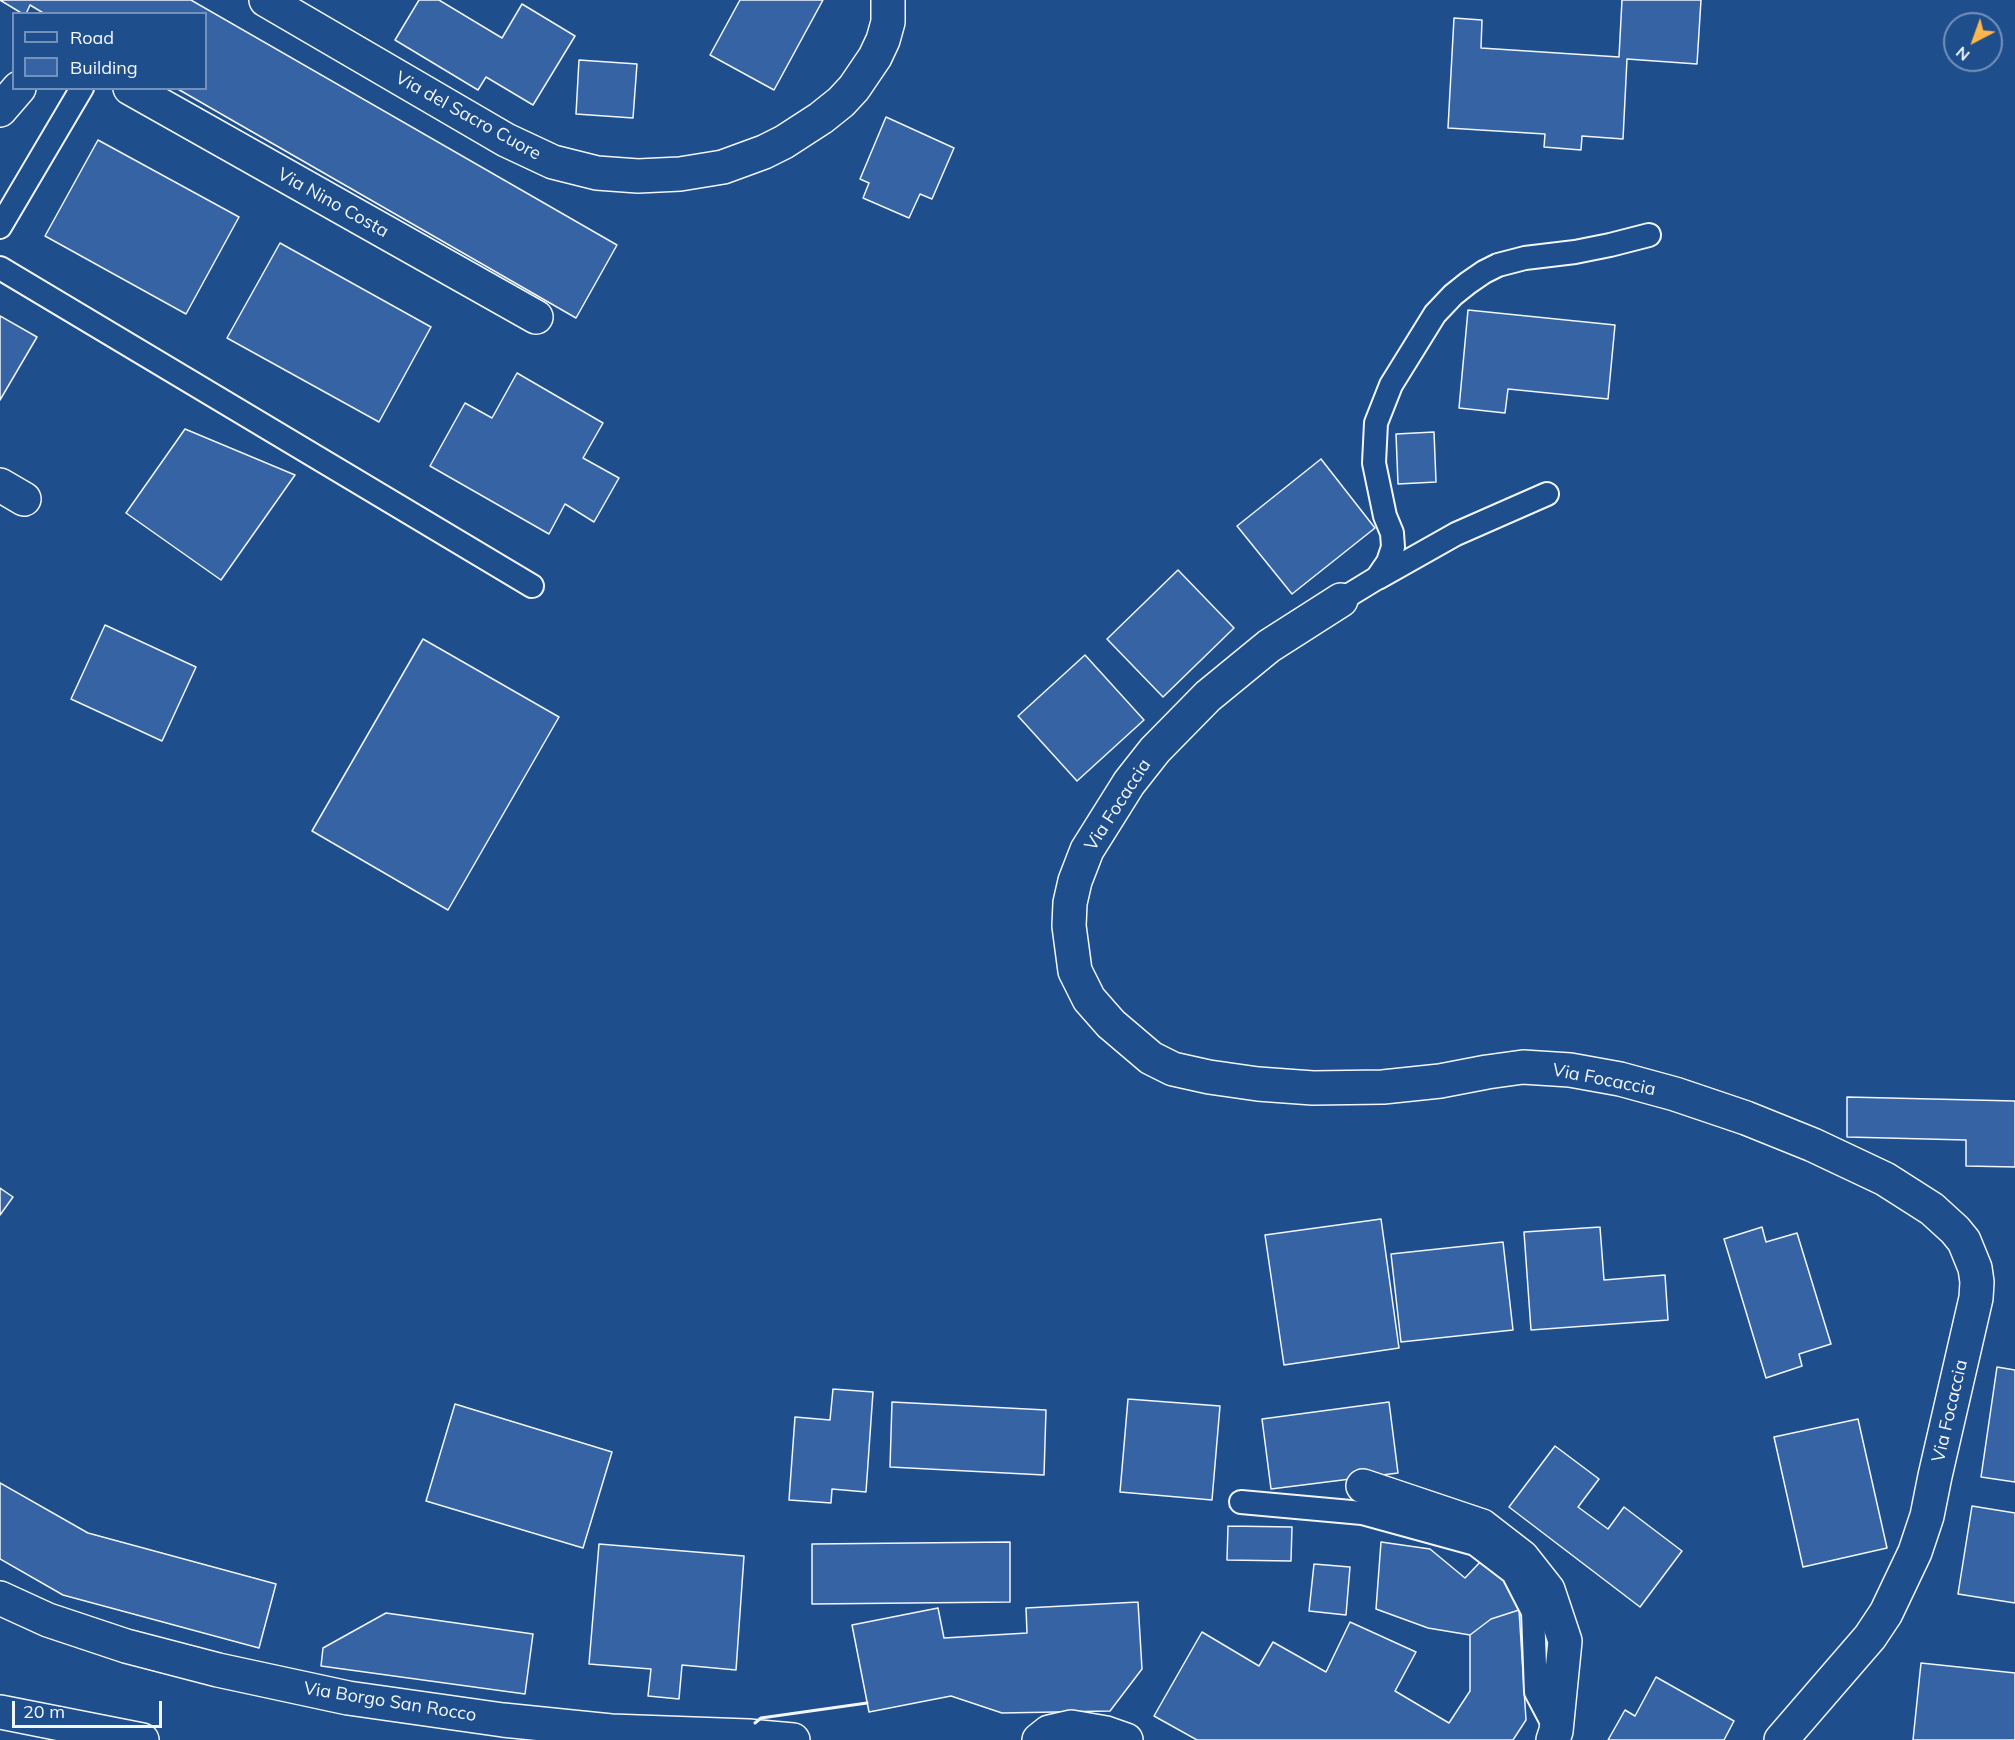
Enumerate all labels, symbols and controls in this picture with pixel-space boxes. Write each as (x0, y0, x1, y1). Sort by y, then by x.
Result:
legend (12, 12, 207, 90)
north arrow (1943, 12, 2003, 72)
text: Road (70, 26, 114, 49)
text: N (1951, 43, 1974, 66)
text: Building (70, 56, 138, 79)
street label: Via del Sacro Cuore (391, 67, 545, 165)
street label: Via Nino Costa (274, 164, 392, 242)
street label: Via Focaccia (1080, 755, 1156, 855)
street label: Via Focaccia (1551, 1059, 1657, 1101)
street label: Via Focaccia (1928, 1358, 1972, 1464)
street label: Via Borgo San Rocco (302, 1678, 478, 1726)
scale bar (15, 1689, 165, 1727)
text: 20 m (23, 1700, 65, 1723)

